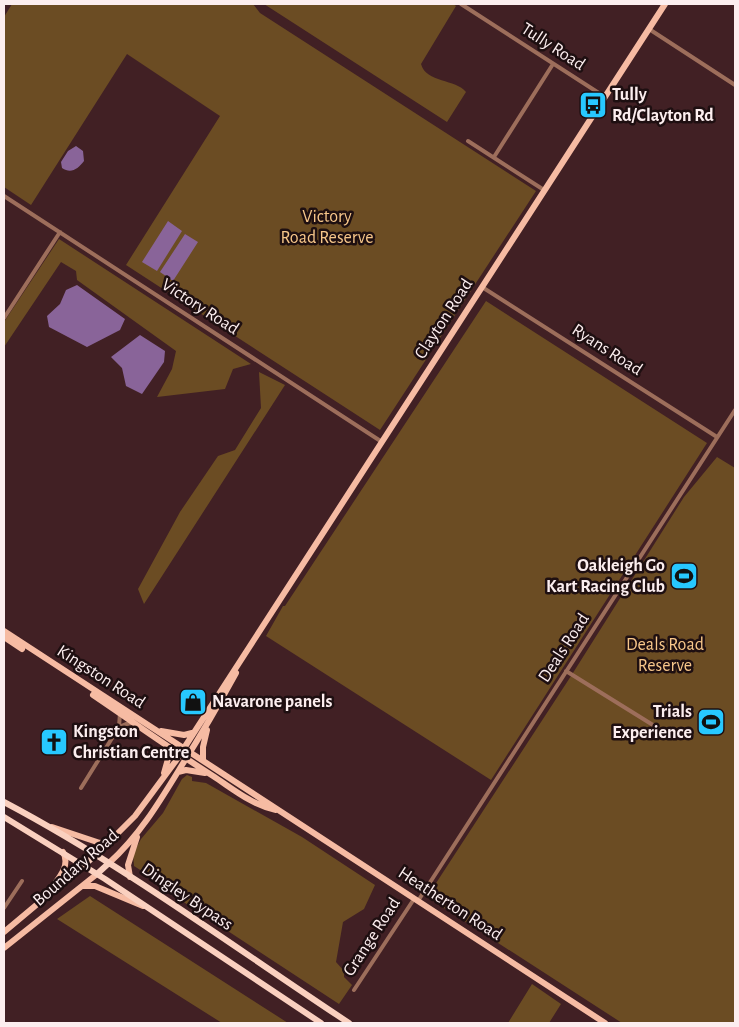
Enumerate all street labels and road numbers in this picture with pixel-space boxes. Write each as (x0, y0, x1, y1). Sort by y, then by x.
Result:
street label: Tully Road (518, 20, 588, 74)
street label: Victory Road (158, 275, 242, 339)
street label: Clayton Road (411, 276, 477, 362)
street label: Ryans Road (569, 321, 645, 379)
street label: Deals Road (535, 610, 593, 686)
street label: Kingston Road (54, 642, 148, 712)
street label: Boundary Road (30, 826, 122, 910)
street label: Dingley Bypass (138, 860, 236, 934)
street label: Heatherton Road (395, 864, 505, 944)
street label: Grange Road (340, 895, 404, 979)

